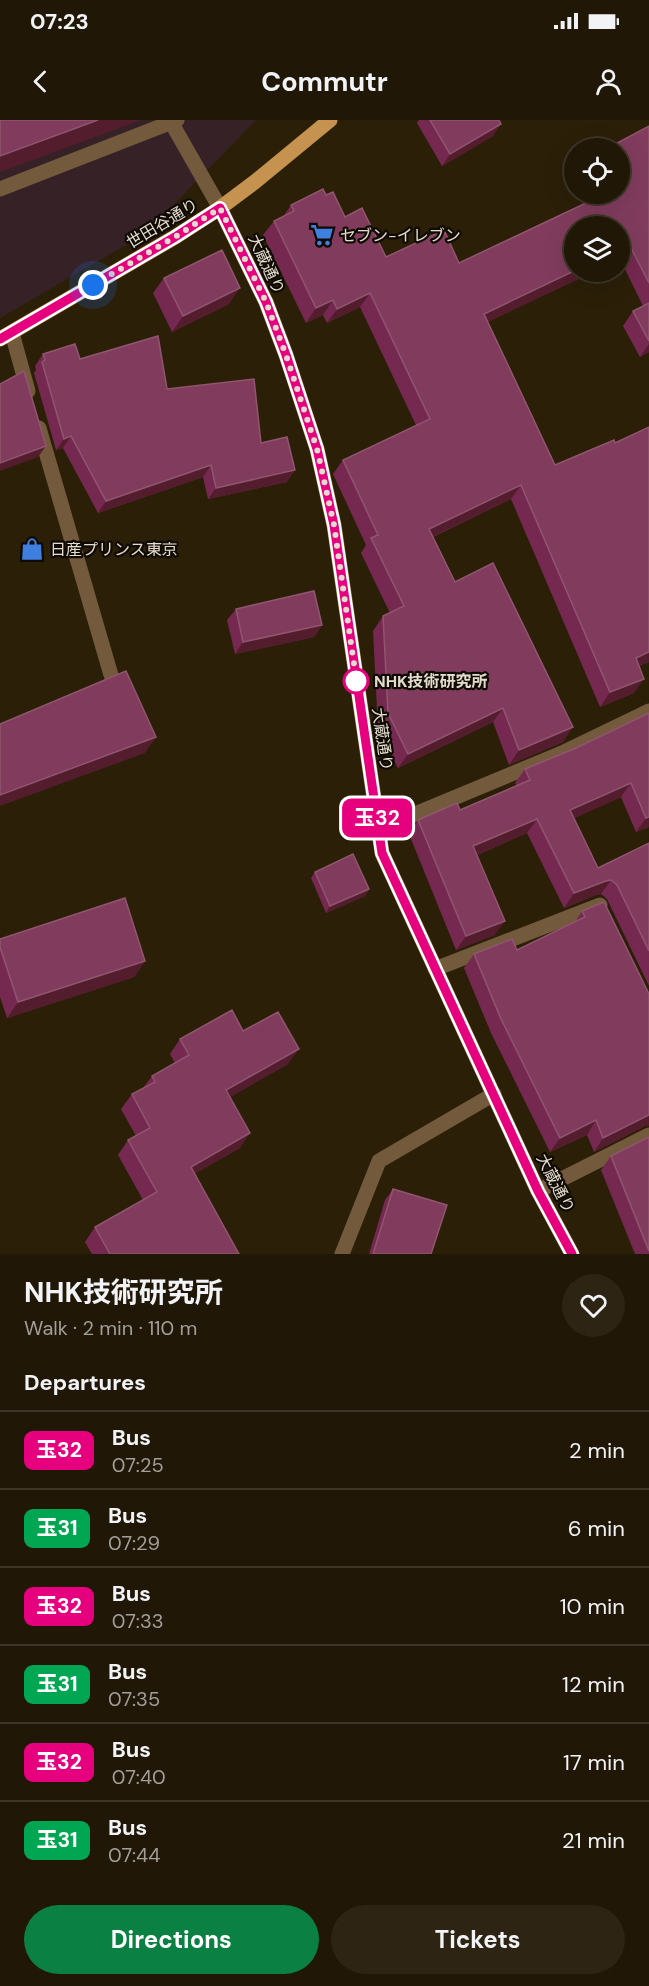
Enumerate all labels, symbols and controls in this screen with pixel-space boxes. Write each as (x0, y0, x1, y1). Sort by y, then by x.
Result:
text: 07:23 (30, 7, 89, 36)
text: Commutr (261, 64, 388, 99)
icon: back (24, 65, 57, 98)
icon: person (592, 65, 625, 98)
map controls (564, 138, 630, 282)
button: locate (564, 138, 630, 204)
street label: 世田谷通り (123, 194, 202, 253)
button: layers (564, 216, 630, 282)
supermarket icon: セブン-イレブン (309, 222, 335, 248)
place label: セブン-イレブン (340, 225, 461, 246)
street label: 大蔵通り (244, 231, 290, 298)
your location (78, 270, 108, 300)
shop icon: 日産プリンス東京 (19, 536, 45, 562)
place label: 日産プリンス東京 (50, 539, 178, 560)
marker: NHK技術研究所 (343, 668, 369, 694)
place label: NHK技術研究所 (374, 671, 488, 692)
street label: 大蔵通り (368, 706, 397, 772)
line badge: 玉32 (342, 798, 412, 838)
text: 玉32 (354, 804, 400, 832)
street label: 大蔵通り (532, 1150, 579, 1217)
text: NHK技術研究所 (24, 1274, 223, 1311)
button: heart (562, 1274, 625, 1337)
text: Walk · 2 min · 110 m (24, 1315, 197, 1341)
text: Departures (24, 1368, 146, 1397)
text: Bus (112, 1423, 151, 1452)
text: 玉32 (36, 1436, 82, 1464)
text: 2 min (569, 1436, 625, 1465)
text: 07:25 (112, 1452, 164, 1478)
text: Bus (108, 1501, 147, 1530)
text: 玉31 (36, 1514, 78, 1542)
text: 6 min (568, 1514, 625, 1543)
text: 07:29 (108, 1530, 160, 1556)
text: Bus (112, 1579, 151, 1608)
text: 玉32 (36, 1592, 82, 1620)
text: 10 min (560, 1592, 625, 1621)
text: 07:33 (112, 1608, 164, 1634)
text: Bus (108, 1657, 147, 1686)
text: 玉31 (36, 1670, 78, 1698)
text: 12 min (562, 1670, 625, 1699)
text: 07:35 (108, 1686, 160, 1712)
text: Bus (112, 1735, 151, 1764)
text: 玉32 (36, 1748, 82, 1776)
text: 17 min (563, 1748, 625, 1777)
text: 07:40 (112, 1764, 166, 1790)
text: Bus (108, 1813, 147, 1842)
text: 玉31 (36, 1826, 78, 1854)
text: 21 min (562, 1826, 625, 1855)
text: 07:44 (108, 1842, 160, 1868)
button: Directions (24, 1905, 319, 1974)
button: Tickets (331, 1905, 625, 1974)

